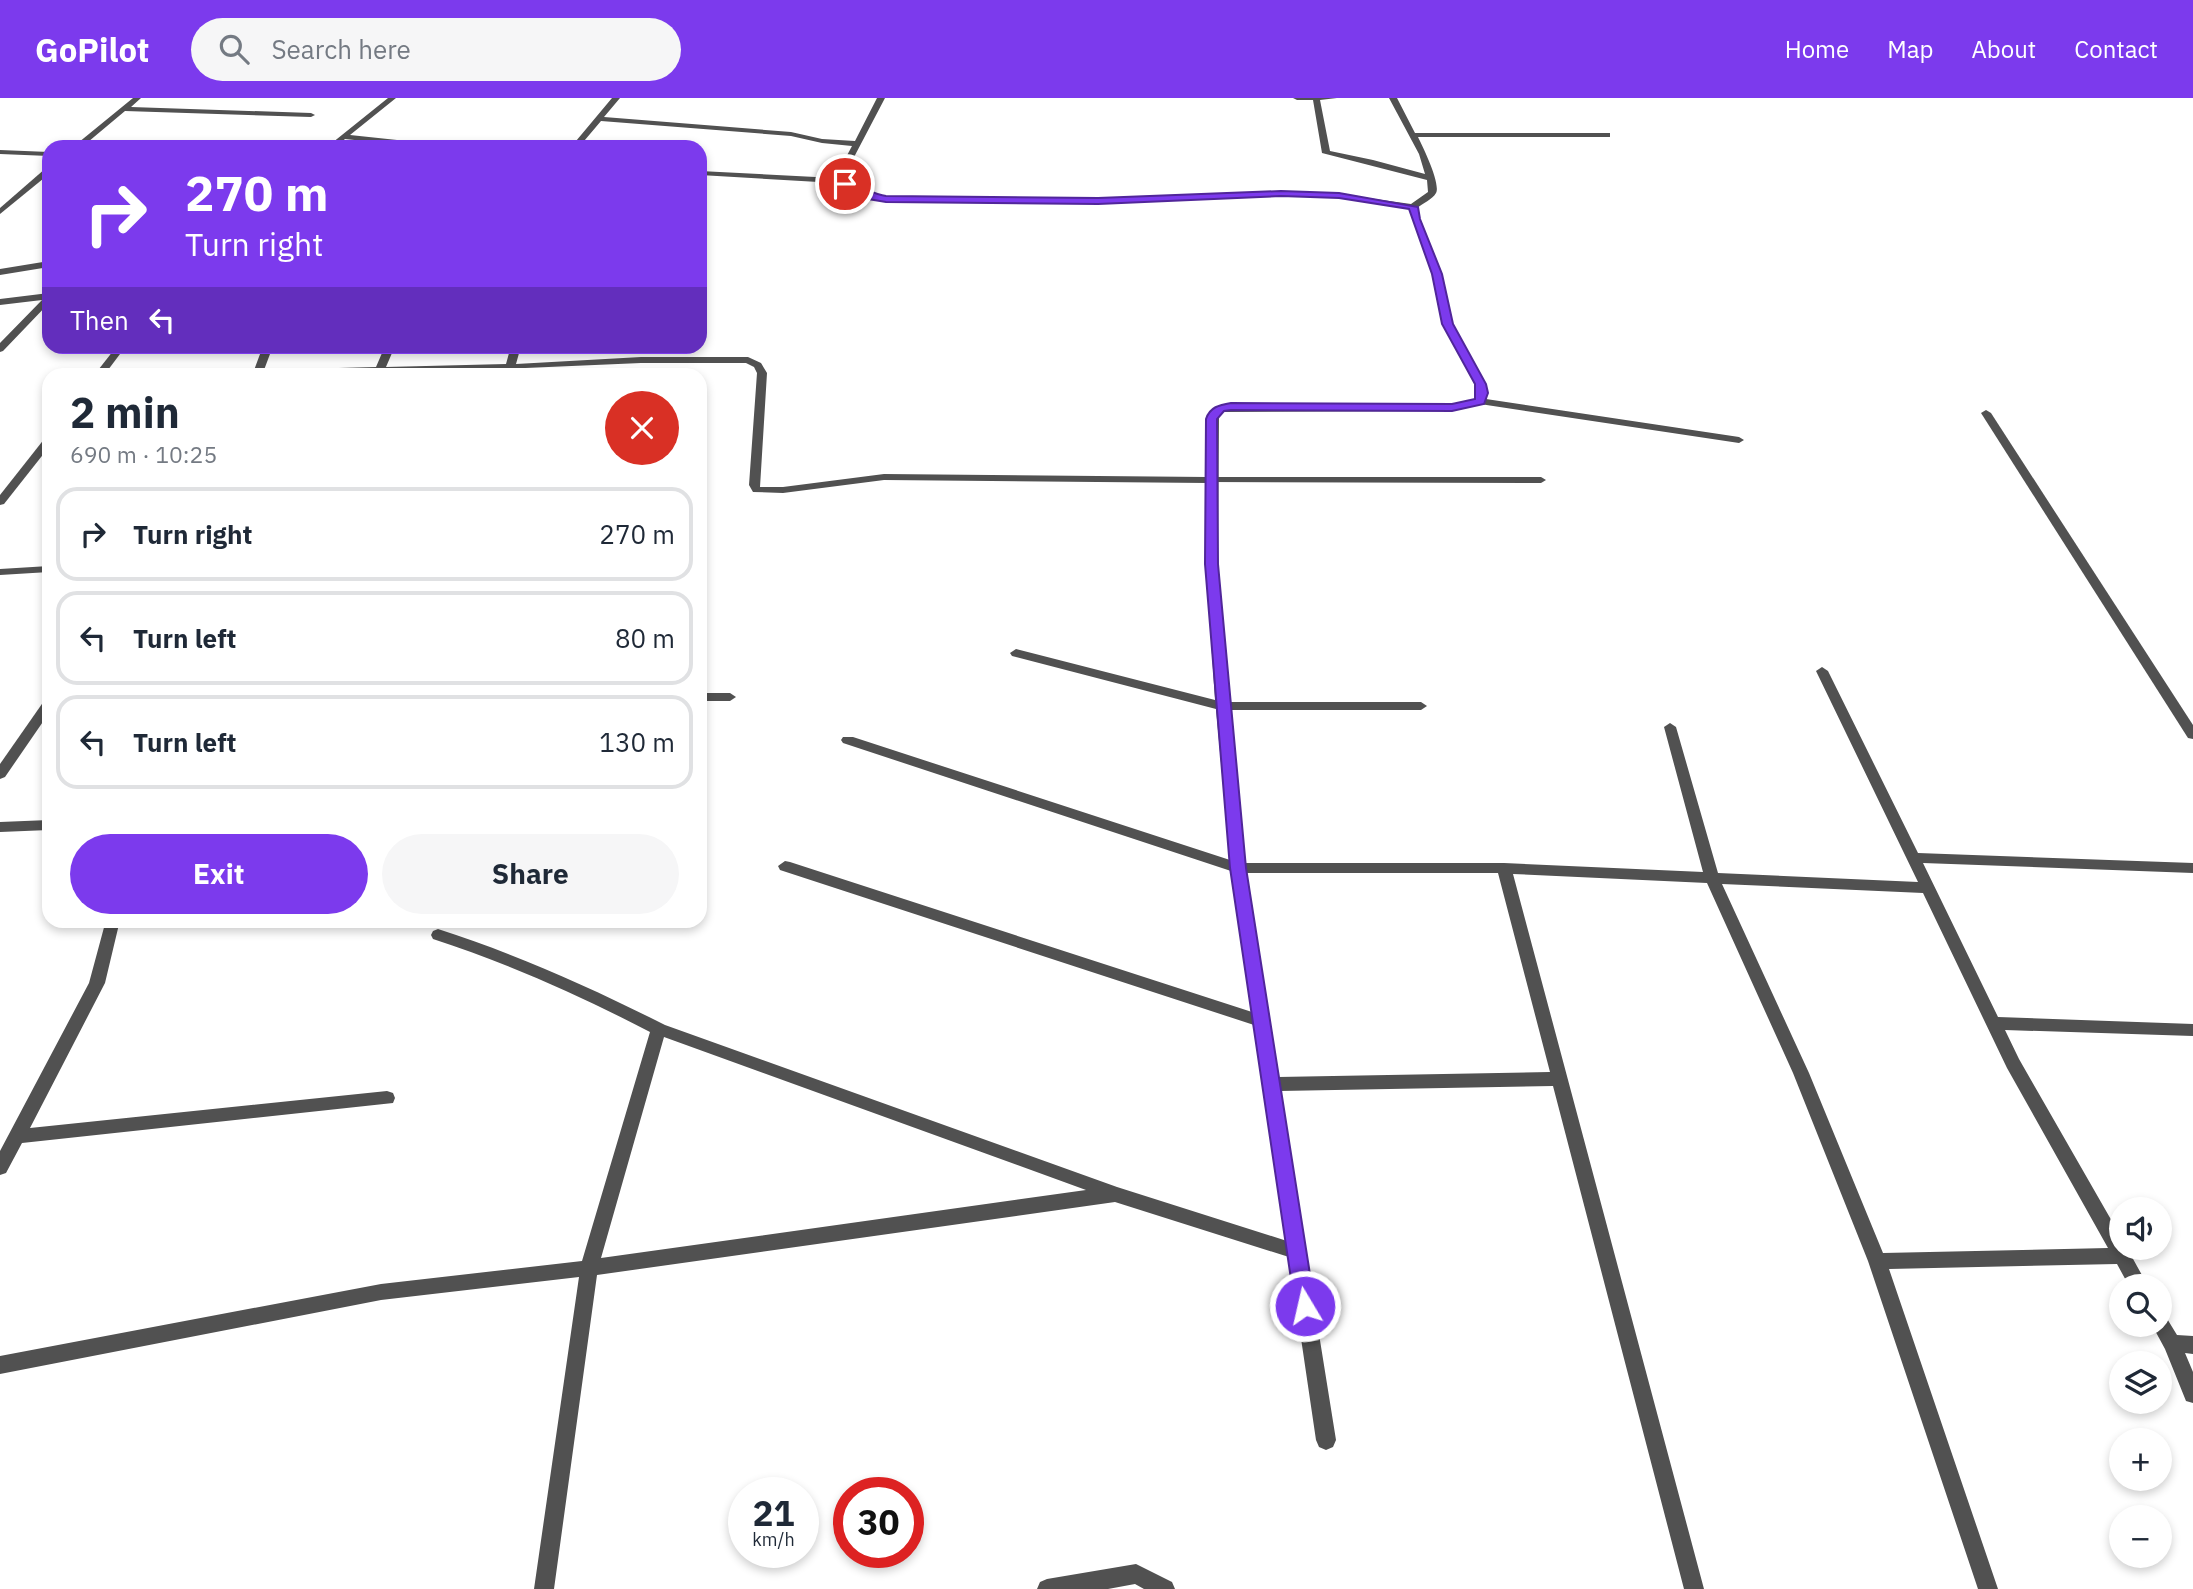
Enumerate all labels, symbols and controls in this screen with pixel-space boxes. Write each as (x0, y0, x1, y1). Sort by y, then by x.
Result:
search box (191, 18, 681, 81)
text: GoPilot (35, 28, 149, 71)
icon: search (215, 30, 253, 68)
text: Search here (271, 32, 411, 66)
text: Home (1785, 33, 1849, 65)
text: Map (1887, 33, 1933, 65)
text: About (1971, 33, 2036, 65)
text: Contact (2074, 33, 2158, 65)
pin (815, 154, 875, 214)
text: 270 m (185, 161, 329, 224)
icon: arrive (826, 165, 864, 203)
icon: right (70, 168, 161, 259)
text: Turn right (185, 223, 323, 265)
icon: left (143, 301, 181, 339)
text: Then (70, 303, 129, 337)
text: 2 min (70, 385, 180, 440)
button: close (605, 391, 679, 465)
text: 690 m · 10:25 (70, 439, 217, 469)
icon: right (74, 515, 112, 553)
text: Turn right (133, 517, 252, 551)
text: 270 m (599, 517, 675, 551)
icon: left (74, 619, 112, 657)
text: Turn left (133, 621, 236, 655)
text: 80 m (615, 621, 675, 655)
icon: left (74, 723, 112, 761)
text: Turn left (133, 725, 236, 759)
text: 130 m (599, 725, 675, 759)
button: Exit (70, 834, 368, 914)
button: Share (382, 834, 679, 914)
map controls (2109, 1197, 2172, 1568)
button: sound (2109, 1197, 2172, 1260)
position arrow (1268, 1269, 1342, 1343)
button: search (2109, 1274, 2172, 1337)
button: layers (2109, 1351, 2172, 1414)
button: + (2109, 1428, 2172, 1491)
speed limit sign: 30 (833, 1477, 924, 1568)
text: 21 (752, 1490, 795, 1536)
button: − (2109, 1505, 2172, 1568)
text: km/h (752, 1528, 795, 1551)

